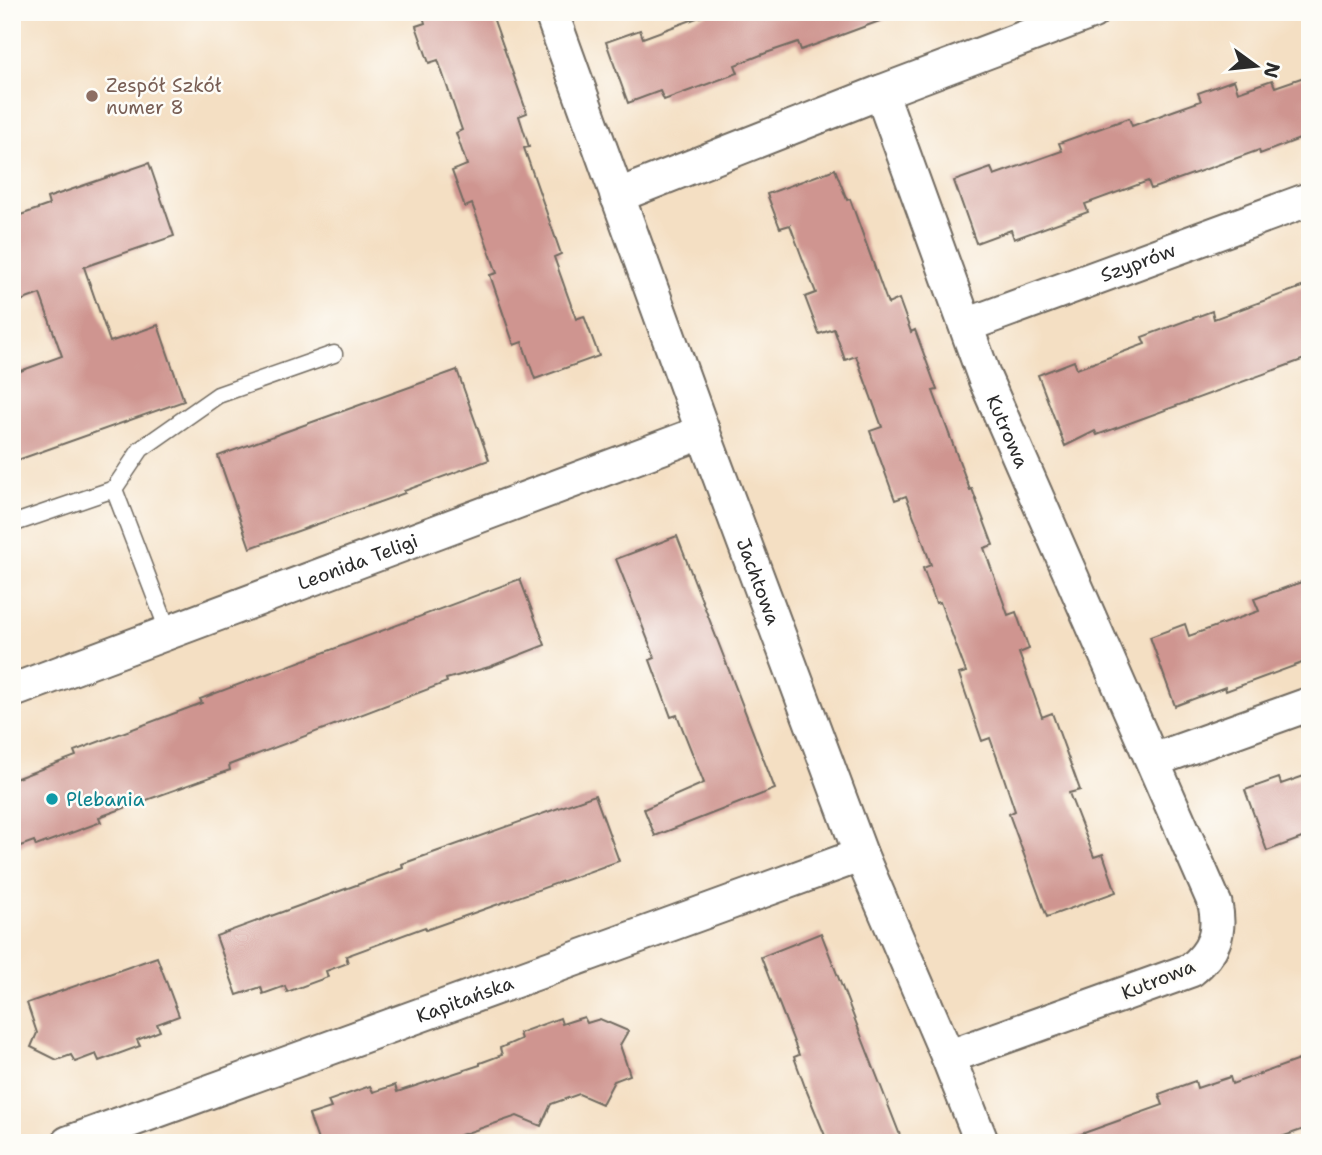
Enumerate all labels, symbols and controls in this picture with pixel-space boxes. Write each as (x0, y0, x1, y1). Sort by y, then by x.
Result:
north arrow (1220, 32, 1290, 102)
text: N (1258, 60, 1286, 81)
place label: Zespół Szkół numer 8 (106, 73, 222, 120)
marker: Zespół Szkół numer 8 (84, 88, 100, 104)
street label: Szyprów (1097, 237, 1179, 288)
street label: Kutrowa (980, 391, 1034, 472)
street label: Leonida Teligi (294, 528, 421, 596)
street label: Jachtowa (731, 535, 786, 629)
place label: Plebania (66, 787, 145, 812)
marker: Plebania (44, 791, 60, 807)
street label: Kutrowa (1118, 953, 1199, 1006)
street label: Kapitańska (413, 970, 517, 1029)

